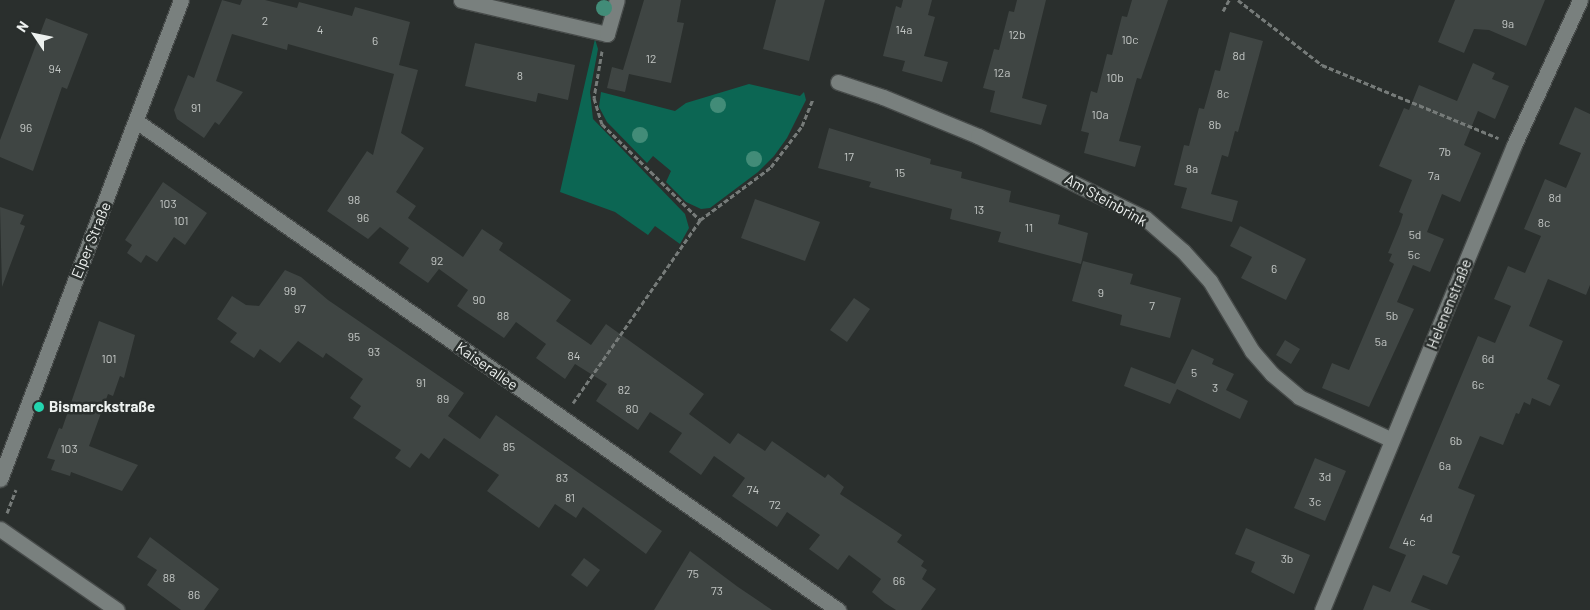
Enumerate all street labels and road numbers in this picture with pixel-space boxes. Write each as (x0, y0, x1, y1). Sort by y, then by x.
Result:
street label: Am Steinbrink (1062, 170, 1150, 230)
street label: Elper Straße (68, 199, 114, 281)
street label: Helenenstraße (1423, 256, 1475, 352)
street label: Kaiserallee (452, 338, 522, 394)

